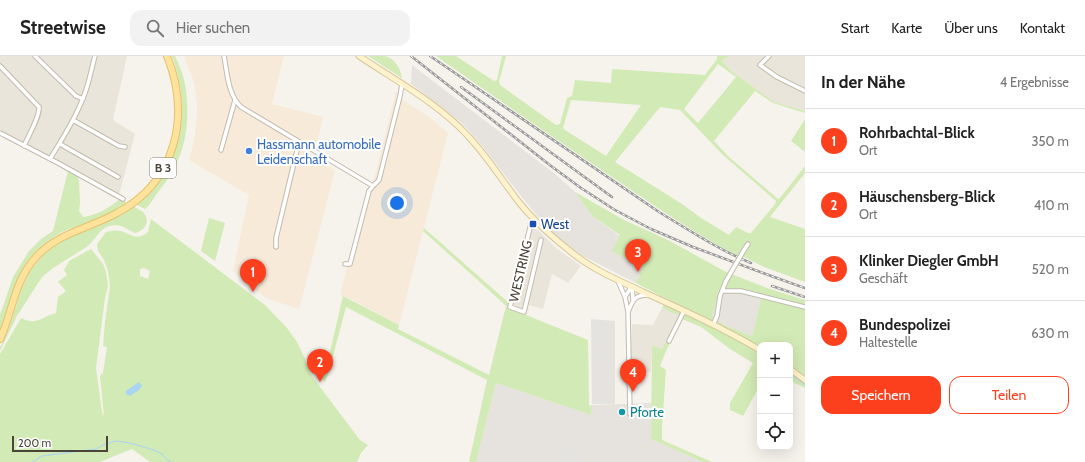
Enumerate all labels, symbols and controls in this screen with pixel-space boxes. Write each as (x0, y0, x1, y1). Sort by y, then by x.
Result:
search box (130, 10, 410, 46)
text: Streetwise (20, 16, 106, 39)
icon: search (144, 17, 166, 39)
text: Hier suchen (176, 19, 250, 37)
text: Start (841, 19, 869, 37)
text: Karte (891, 19, 922, 37)
text: Über uns (944, 19, 998, 37)
text: Kontakt (1020, 19, 1065, 37)
text: In der Nähe (821, 72, 905, 92)
text: 4 Ergebnisse (1000, 74, 1069, 90)
text: Rohrbachtal-Blick (859, 124, 975, 142)
text: 1 (832, 133, 836, 149)
text: 350 m (1032, 133, 1069, 149)
place label: Hassmann automobile Leidenschaft (257, 136, 381, 167)
text: Ort (859, 142, 877, 158)
marker: Hassmann automobile Leidenschaft (244, 146, 254, 156)
road number: B 3 (150, 158, 176, 178)
text: Häuschensberg-Blick (859, 188, 995, 206)
your location (387, 193, 407, 213)
text: 2 (831, 197, 837, 213)
text: 410 m (1034, 197, 1069, 213)
text: Ort (859, 206, 877, 222)
place label: West (541, 216, 570, 232)
marker: West (528, 219, 538, 229)
street label: WESTRING (505, 238, 535, 304)
pin: 3 (625, 239, 651, 272)
text: Klinker Diegler GmbH (859, 252, 999, 270)
pin: 1 (240, 259, 266, 292)
text: 3 (830, 261, 838, 277)
text: 520 m (1032, 261, 1069, 277)
text: Geschäft (859, 270, 908, 286)
text: Bundespolizei (859, 316, 950, 334)
text: 4 (830, 325, 838, 341)
text: 630 m (1031, 325, 1069, 341)
text: Haltestelle (859, 334, 917, 350)
map controls (757, 342, 793, 450)
button: + (757, 342, 793, 378)
pin: 2 (307, 349, 333, 382)
pin: 4 (620, 359, 646, 392)
button: Speichern (821, 376, 941, 414)
button: Teilen (949, 376, 1069, 414)
button: − (757, 378, 793, 414)
place label: Pforte (630, 404, 664, 420)
marker: Pforte (617, 407, 627, 417)
button: locate (757, 414, 793, 450)
scale bar (12, 434, 108, 453)
text: 200 m (18, 436, 51, 450)

